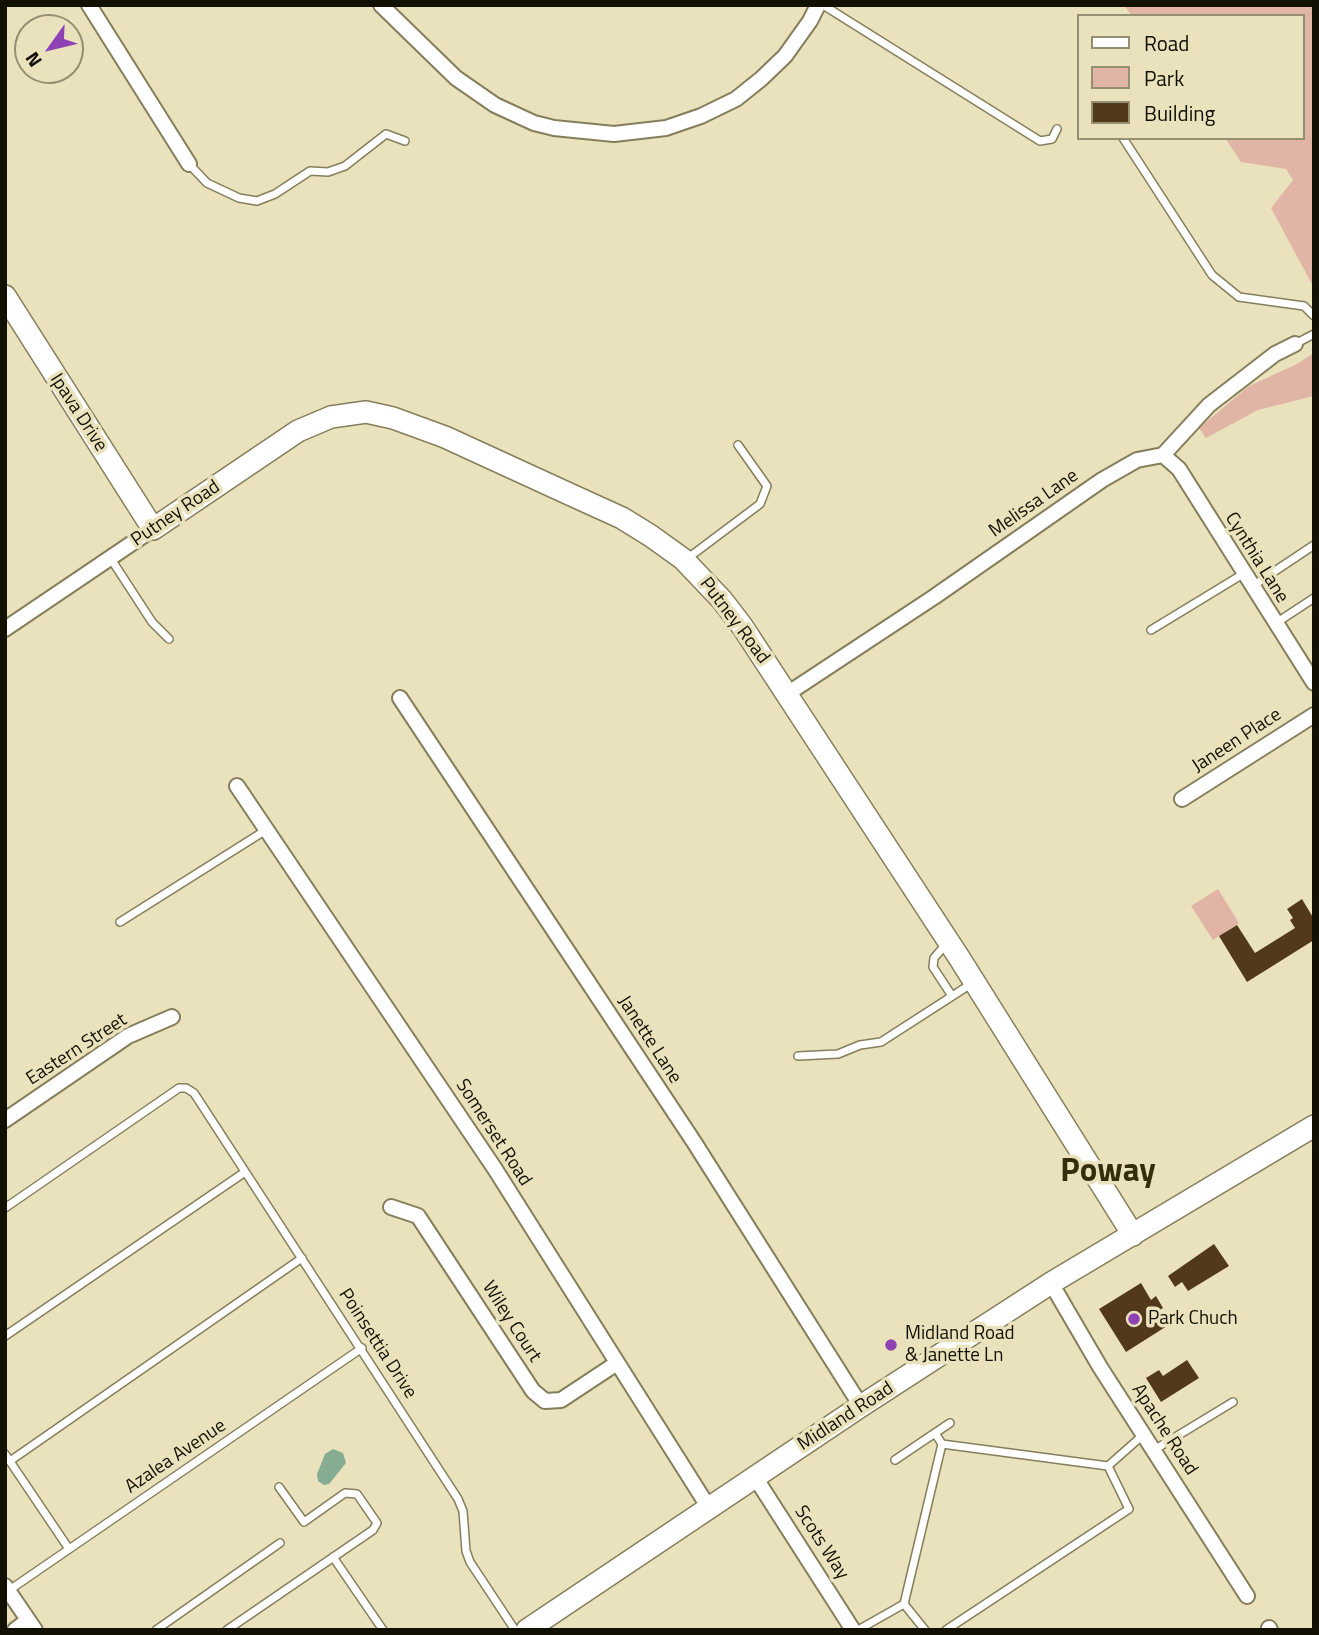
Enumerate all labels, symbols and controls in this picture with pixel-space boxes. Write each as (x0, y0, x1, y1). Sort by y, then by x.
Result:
north arrow (14, 14, 84, 84)
legend (1078, 14, 1305, 140)
text: Road (1144, 27, 1189, 59)
text: N (17, 46, 49, 73)
text: Park (1144, 62, 1184, 94)
text: Building (1144, 97, 1215, 129)
street label: Ipava Drive (44, 370, 112, 456)
street label: Melissa Lane (985, 465, 1083, 543)
street label: Putney Road (127, 476, 225, 552)
street label: Cynthia Lane (1219, 508, 1293, 608)
street label: Putney Road (694, 573, 774, 669)
street label: Janeen Place (1188, 704, 1286, 778)
street label: Janette Lane (612, 992, 686, 1088)
street label: Eastern Street (23, 1009, 131, 1091)
street label: Somerset Road (450, 1075, 536, 1191)
district label: Poway (1060, 1153, 1156, 1193)
street label: Wiley Court (476, 1277, 546, 1367)
street label: Poinsettia Drive (333, 1285, 421, 1403)
place label: Park Chuch (1148, 1308, 1238, 1330)
marker: Park Chuch (1126, 1311, 1142, 1327)
place label: Midland Road & Janette Ln (905, 1323, 1015, 1367)
marker: Midland Road & Janette Ln (883, 1337, 899, 1353)
street label: Midland Road (794, 1378, 898, 1456)
street label: Apache Road (1126, 1380, 1202, 1480)
street label: Azalea Avenue (121, 1415, 231, 1499)
street label: Scots Way (789, 1502, 853, 1584)

